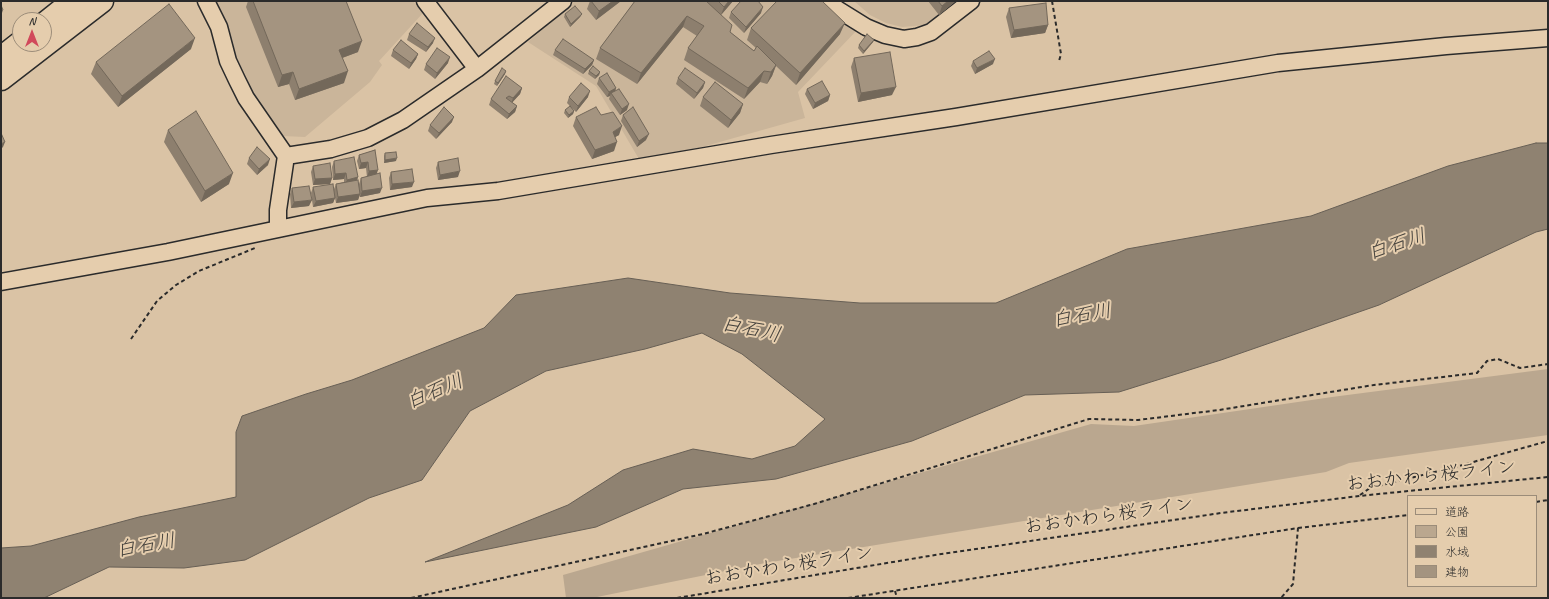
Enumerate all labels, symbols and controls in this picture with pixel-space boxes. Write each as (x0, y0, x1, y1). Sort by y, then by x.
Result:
north arrow (12, 12, 52, 52)
text: N (29, 14, 35, 28)
water label: 白石川 (1365, 224, 1429, 266)
water label: 白石川 (1050, 299, 1114, 333)
water label: 白石川 (719, 312, 783, 348)
water label: 白石川 (403, 369, 467, 415)
street label: おおかわら桜ライン (1345, 456, 1517, 496)
street label: おおかわら桜ライン (1023, 493, 1195, 539)
legend (1407, 495, 1537, 587)
text: 道路 (1445, 504, 1469, 520)
text: 公園 (1445, 524, 1469, 540)
water label: 白石川 (114, 529, 178, 563)
street label: おおかわら桜ライン (703, 541, 875, 591)
text: 水域 (1445, 544, 1469, 560)
text: 建物 (1445, 564, 1469, 580)

